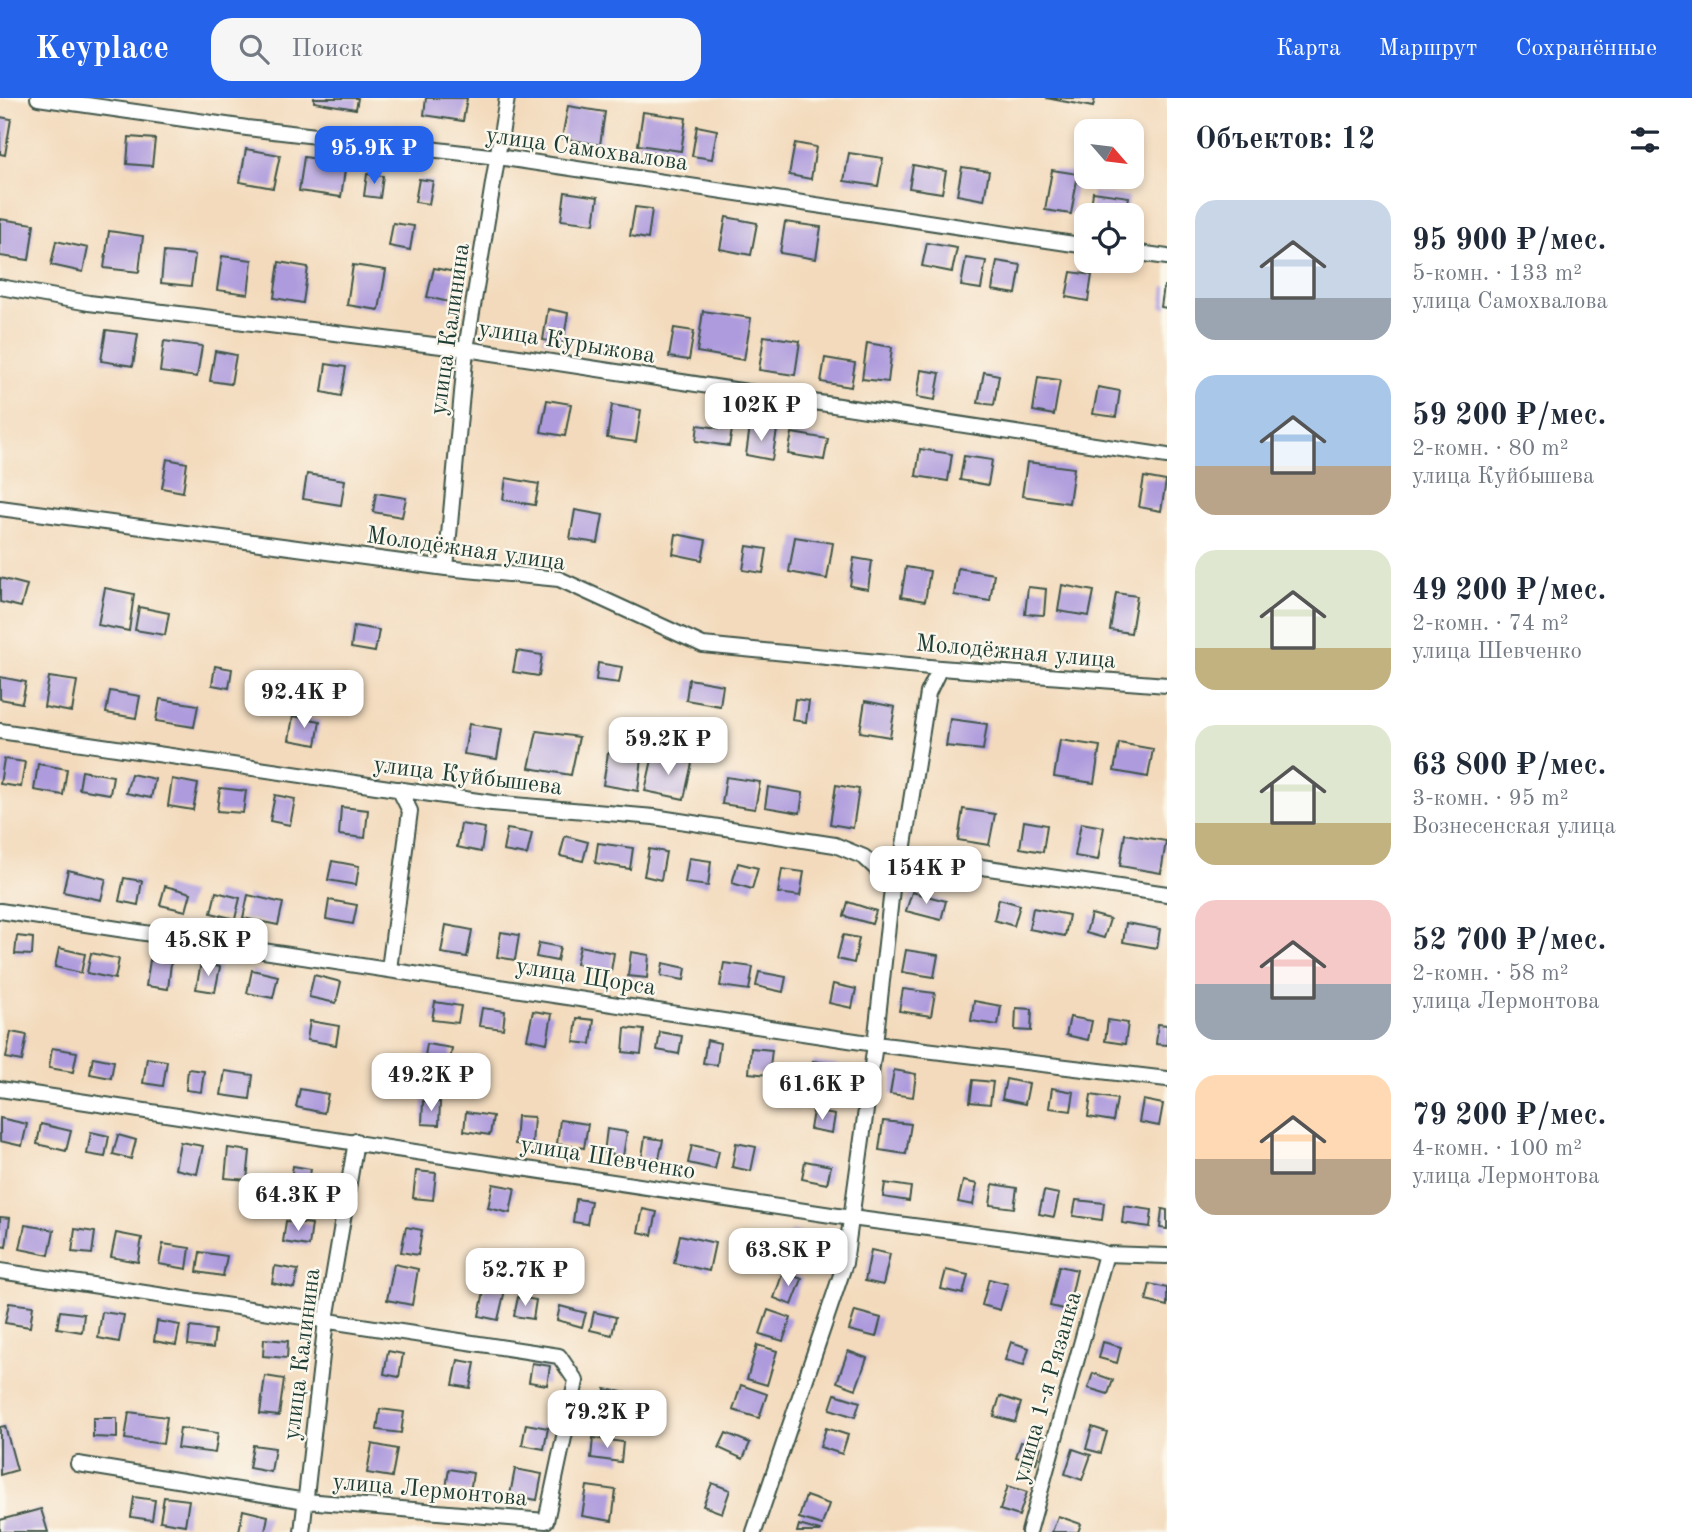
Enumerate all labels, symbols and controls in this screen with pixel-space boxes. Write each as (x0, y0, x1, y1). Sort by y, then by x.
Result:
search box (211, 18, 701, 81)
icon: search (235, 30, 273, 68)
text: Keyplace (35, 33, 169, 66)
text: Поиск (291, 36, 363, 62)
text: Карта (1276, 37, 1341, 61)
text: Маршрут (1379, 37, 1477, 61)
text: Сохранённые (1515, 37, 1657, 61)
north arrow (1074, 119, 1144, 189)
map controls (1074, 119, 1144, 273)
icon: filters (1626, 121, 1664, 159)
street label: улица Самохвалова (484, 124, 690, 176)
text: Объектов: 12 (1195, 125, 1375, 155)
pin: 95.9K ₽ (309, 126, 439, 186)
text: 95.9K ₽ (331, 137, 417, 160)
button: locate (1074, 203, 1144, 273)
text: 95 900 ₽/мес. (1412, 226, 1606, 256)
icon: home (1251, 228, 1335, 312)
street label: улица Калинина (427, 242, 475, 417)
text: 5-комн. · 133 m² (1412, 262, 1582, 285)
text: улица Самохвалова (1412, 290, 1608, 313)
street label: улица Курыжова (476, 317, 657, 369)
pin: 102K ₽ (704, 384, 818, 443)
text: 102K ₽ (721, 394, 801, 417)
text: 59 200 ₽/мес. (1412, 401, 1606, 431)
icon: home (1251, 403, 1335, 487)
text: 2-комн. · 80 m² (1412, 437, 1569, 460)
text: улица Куйбышева (1412, 465, 1594, 488)
street label: Молодёжная улица (365, 524, 567, 576)
text: 49 200 ₽/мес. (1412, 576, 1606, 606)
icon: home (1251, 578, 1335, 662)
text: 2-комн. · 74 m² (1412, 612, 1569, 635)
street label: Молодёжная улица (915, 632, 1117, 674)
text: улица Шевченко (1412, 640, 1582, 663)
pin: 92.4K ₽ (239, 670, 369, 730)
text: 92.4K ₽ (261, 681, 347, 704)
pin: 59.2K ₽ (603, 718, 733, 777)
text: 59.2K ₽ (625, 728, 711, 751)
text: 63 800 ₽/мес. (1412, 751, 1606, 781)
street label: улица Куйбышева (372, 753, 564, 801)
icon: home (1251, 753, 1335, 837)
text: 3-комн. · 95 m² (1412, 787, 1569, 810)
text: Вознесенская улица (1412, 815, 1616, 838)
pin: 154K ₽ (869, 846, 983, 906)
text: 154K ₽ (886, 857, 966, 880)
pin: 45.8K ₽ (143, 918, 273, 978)
text: 52 700 ₽/мес. (1412, 926, 1606, 956)
icon: home (1251, 928, 1335, 1012)
text: 45.8K ₽ (165, 929, 251, 952)
street label: улица Щорса (514, 955, 658, 1001)
text: 2-комн. · 58 m² (1412, 962, 1569, 985)
text: улица Лермонтова (1412, 990, 1600, 1013)
pin: 49.2K ₽ (366, 1054, 496, 1113)
pin: 61.6K ₽ (757, 1062, 887, 1122)
text: 49.2K ₽ (388, 1064, 474, 1087)
text: 61.6K ₽ (779, 1073, 865, 1096)
text: 79 200 ₽/мес. (1412, 1101, 1606, 1131)
icon: home (1251, 1103, 1335, 1187)
street label: улица Шевченко (518, 1133, 697, 1185)
text: 4-комн. · 100 m² (1412, 1137, 1582, 1160)
text: улица Лермонтова (1412, 1165, 1600, 1188)
pin: 64.3K ₽ (233, 1174, 363, 1233)
text: 64.3K ₽ (255, 1184, 341, 1207)
pin: 63.8K ₽ (723, 1228, 853, 1288)
text: 63.8K ₽ (745, 1239, 831, 1262)
pin: 52.7K ₽ (460, 1248, 590, 1308)
text: 52.7K ₽ (482, 1259, 568, 1282)
street label: улица Калинина (281, 1267, 325, 1442)
street label: улица 1-я Рязанка (1009, 1289, 1087, 1486)
pin: 79.2K ₽ (542, 1390, 672, 1450)
text: 79.2K ₽ (564, 1401, 650, 1424)
street label: улица Лермонтова (331, 1471, 529, 1511)

